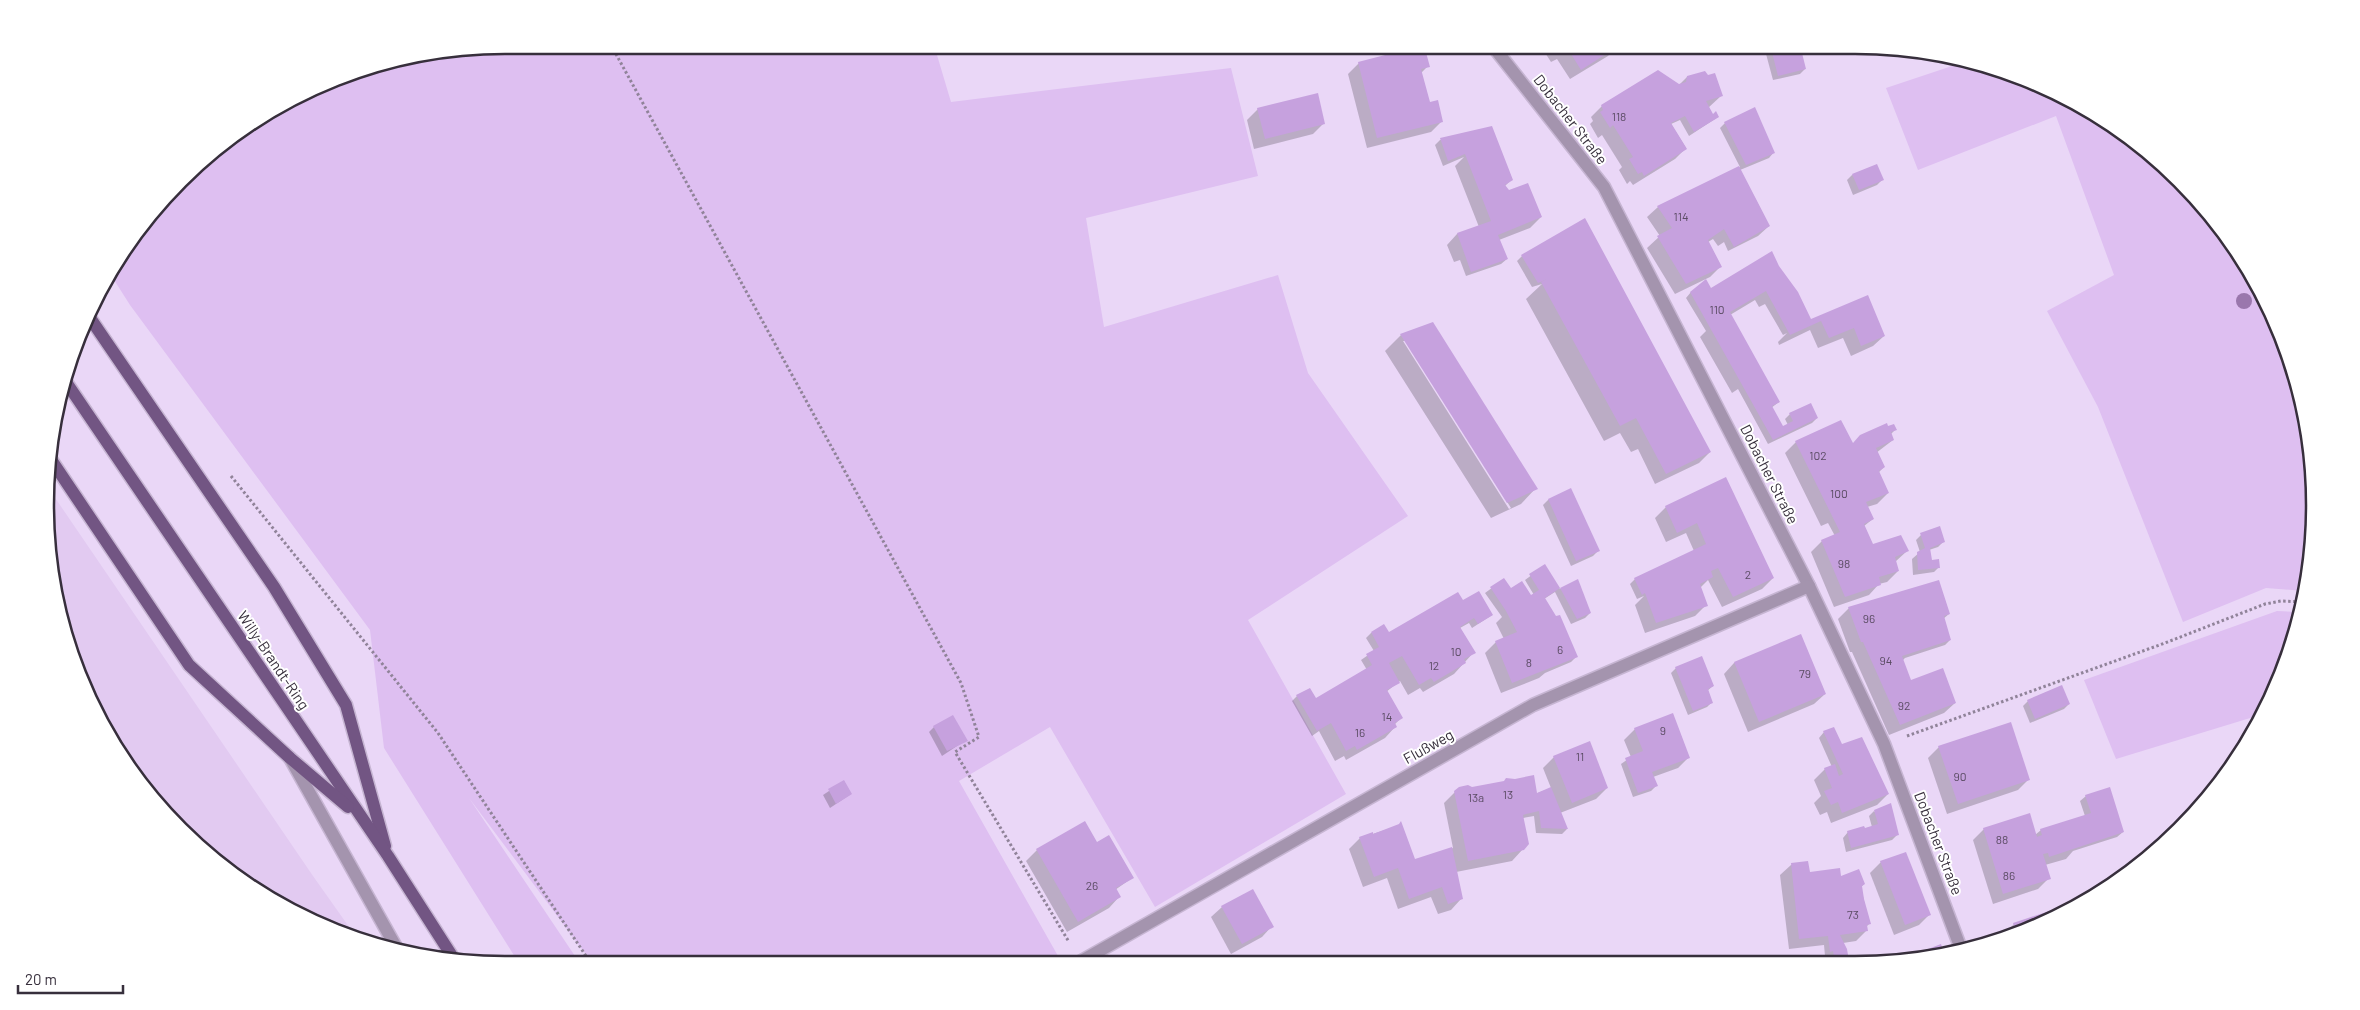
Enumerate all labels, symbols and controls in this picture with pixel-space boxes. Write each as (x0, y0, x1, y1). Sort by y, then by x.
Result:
street label: Dobacher Straße (1530, 70, 1612, 168)
house number: 118 (1612, 109, 1626, 123)
house number: 114 (1673, 209, 1689, 223)
house number: 110 (1709, 302, 1725, 316)
street label: Dobacher Straße (1737, 421, 1803, 527)
house number: 102 (1809, 448, 1827, 462)
house number: 100 (1830, 486, 1848, 500)
house number: 98 (1838, 556, 1850, 570)
house number: 2 (1745, 567, 1751, 581)
street label: Willy-Brandt-Ring (234, 607, 314, 713)
house number: 96 (1863, 611, 1875, 625)
house number: 6 (1557, 642, 1563, 656)
house number: 10 (1451, 644, 1461, 658)
house number: 94 (1880, 653, 1892, 667)
house number: 8 (1526, 655, 1532, 669)
house number: 12 (1429, 658, 1439, 672)
house number: 79 (1799, 666, 1811, 680)
house number: 92 (1898, 698, 1910, 712)
house number: 14 (1382, 709, 1392, 723)
house number: 9 (1660, 723, 1666, 737)
house number: 16 (1355, 725, 1365, 739)
street label: Flußweg (1400, 725, 1456, 767)
house number: 11 (1576, 749, 1584, 763)
house number: 90 (1953, 769, 1967, 783)
house number: 13 (1503, 787, 1513, 801)
street label: Dobacher Straße (1911, 789, 1967, 897)
house number: 13a (1468, 790, 1484, 804)
house number: 88 (1996, 832, 2008, 846)
house number: 86 (2003, 868, 2015, 882)
house number: 26 (1086, 878, 1098, 892)
house number: 73 (1847, 907, 1859, 921)
scale bar (18, 962, 122, 994)
text: 20 m (25, 970, 57, 988)

